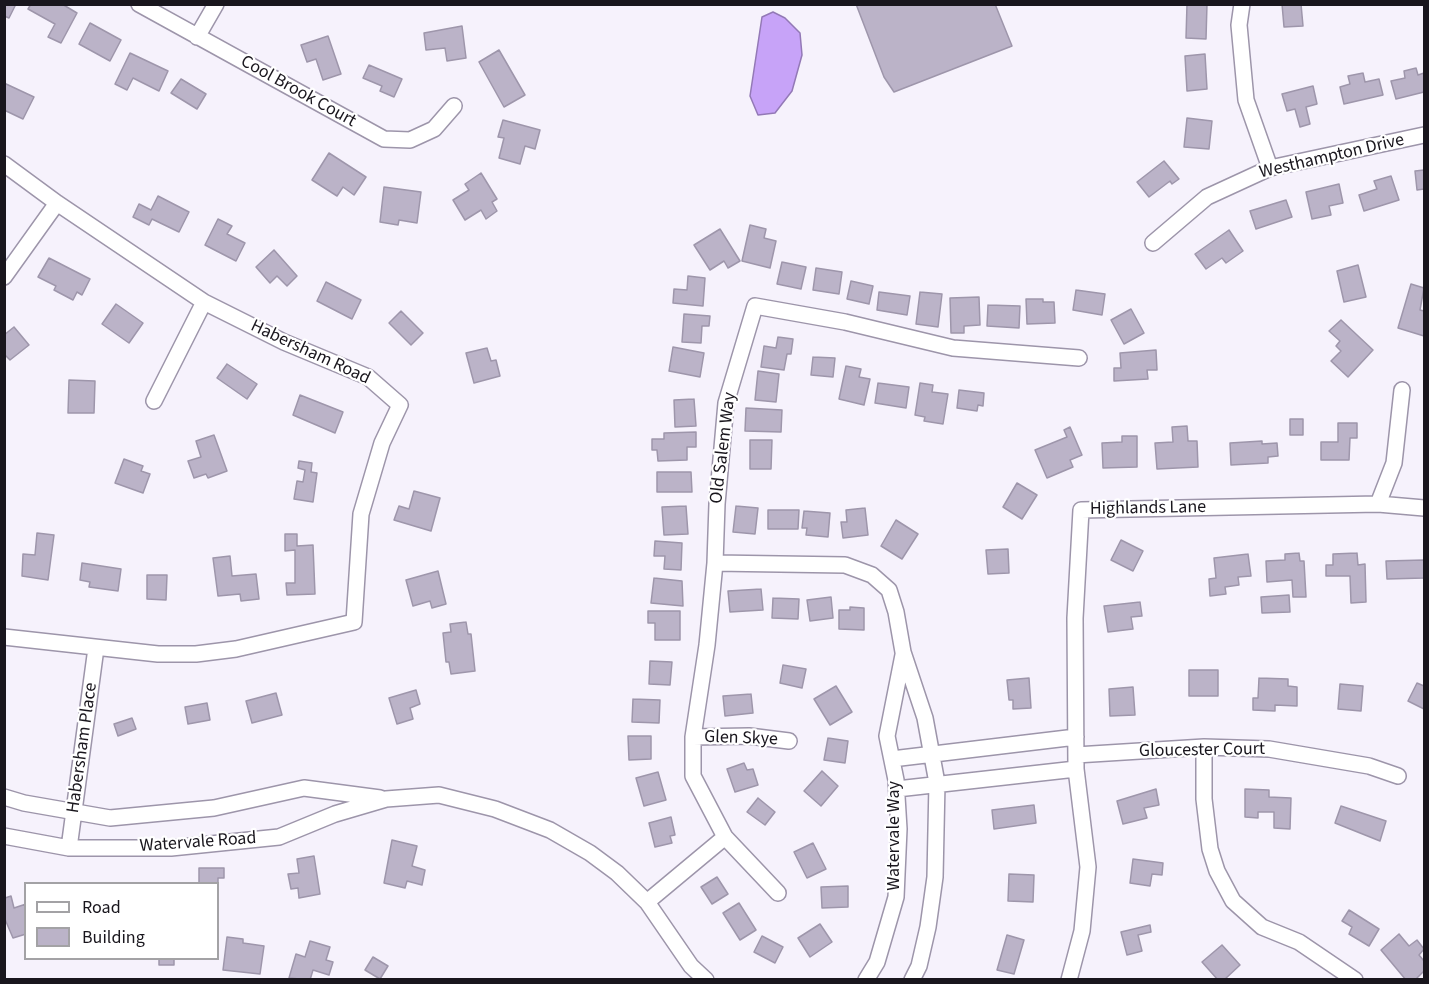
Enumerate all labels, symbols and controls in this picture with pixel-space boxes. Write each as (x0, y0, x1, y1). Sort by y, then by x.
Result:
street label: Cool Brook Court (236, 51, 360, 133)
street label: Westhampton Drive (1258, 130, 1406, 184)
street label: Habersham Road (247, 316, 373, 390)
street label: Old Salem Way (706, 391, 742, 505)
street label: Highlands Lane (1090, 497, 1206, 521)
street label: Habersham Place (63, 681, 103, 815)
street label: Glen Skye (704, 727, 778, 751)
street label: Gloucester Court (1139, 739, 1265, 763)
street label: Watervale Way (884, 781, 906, 891)
street label: Watervale Road (139, 828, 257, 858)
legend (24, 882, 219, 960)
text: Road (82, 895, 121, 920)
text: Building (82, 925, 145, 950)

